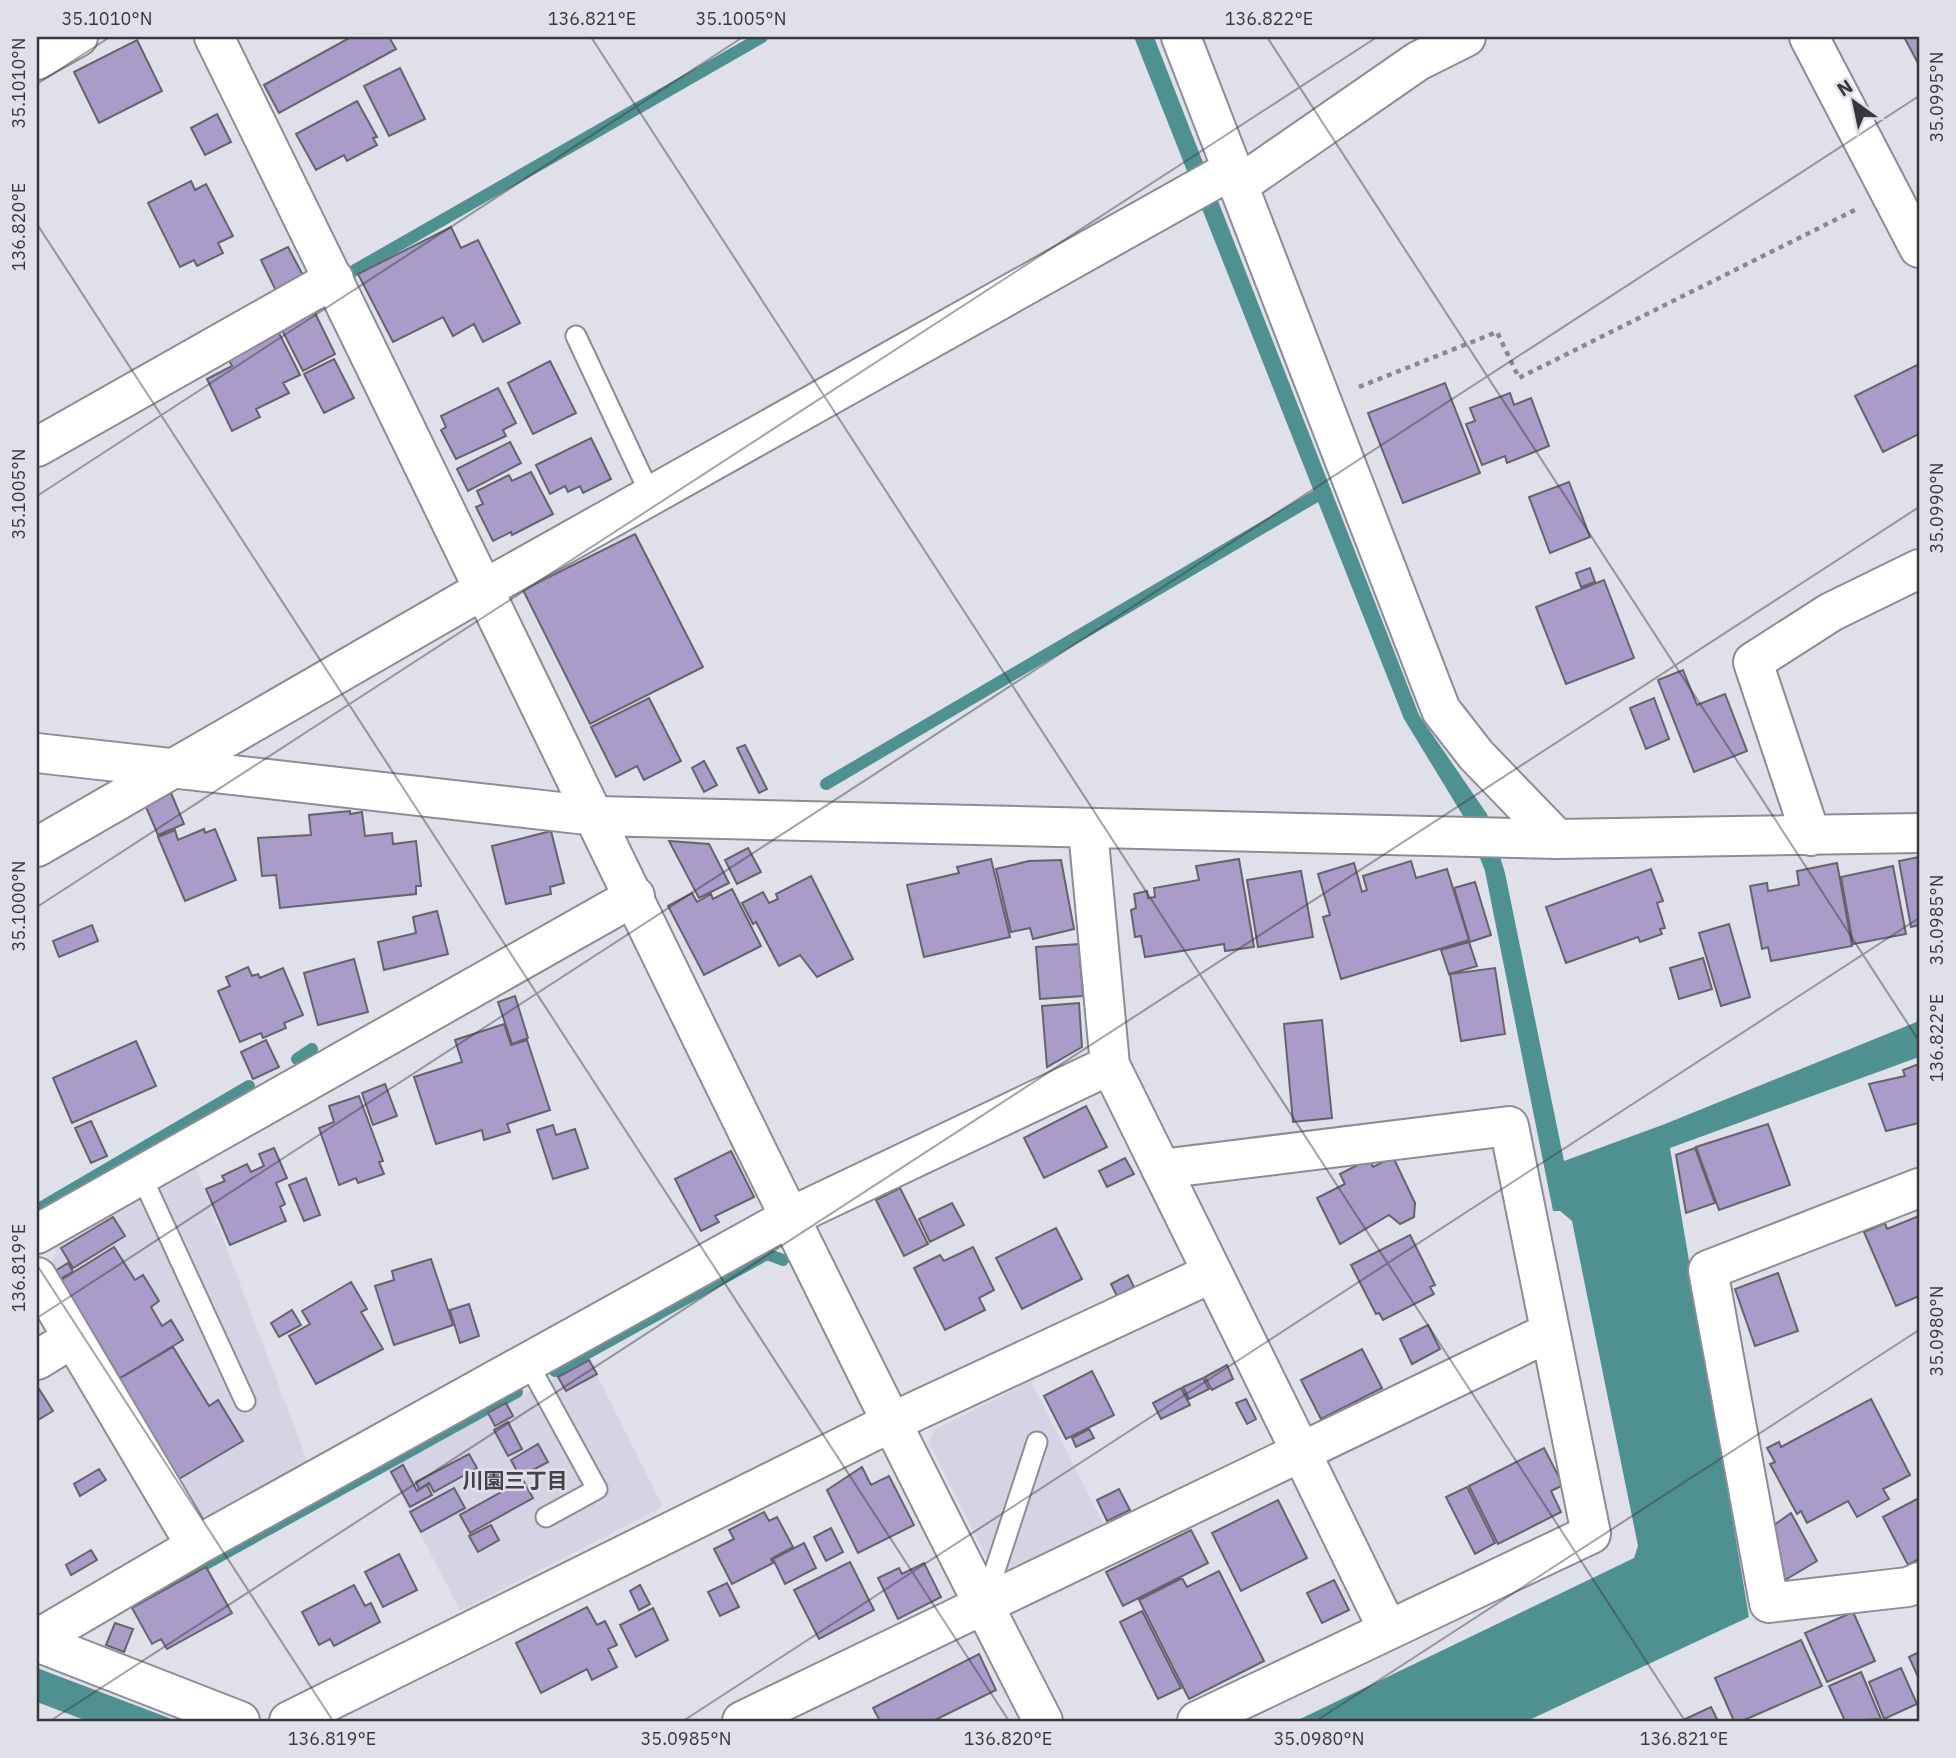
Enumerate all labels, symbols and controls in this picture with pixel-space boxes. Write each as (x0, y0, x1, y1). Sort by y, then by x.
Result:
text: 35.1010°N (62, 7, 152, 30)
text: 136.821°E (548, 7, 636, 30)
text: 35.1005°N (696, 7, 786, 30)
text: 136.822°E (1225, 7, 1313, 30)
text: 35.1010°N (7, 38, 30, 128)
text: 35.0995°N (1925, 52, 1948, 142)
north arrow (1820, 66, 1890, 136)
text: N (1832, 74, 1857, 102)
text: 136.820°E (7, 183, 30, 271)
text: 35.1005°N (7, 449, 30, 539)
text: 35.0990°N (1925, 463, 1948, 553)
text: 35.1000°N (7, 861, 30, 951)
text: 35.0985°N (1925, 875, 1948, 965)
text: 136.822°E (1925, 994, 1948, 1082)
text: 136.819°E (7, 1224, 30, 1312)
text: 35.0980°N (1925, 1286, 1948, 1376)
district label: 川園三丁目 (463, 1466, 568, 1494)
text: 136.819°E (288, 1727, 376, 1750)
text: 35.0985°N (641, 1727, 731, 1750)
text: 136.820°E (964, 1727, 1052, 1750)
text: 35.0980°N (1274, 1727, 1364, 1750)
text: 136.821°E (1640, 1727, 1728, 1750)

